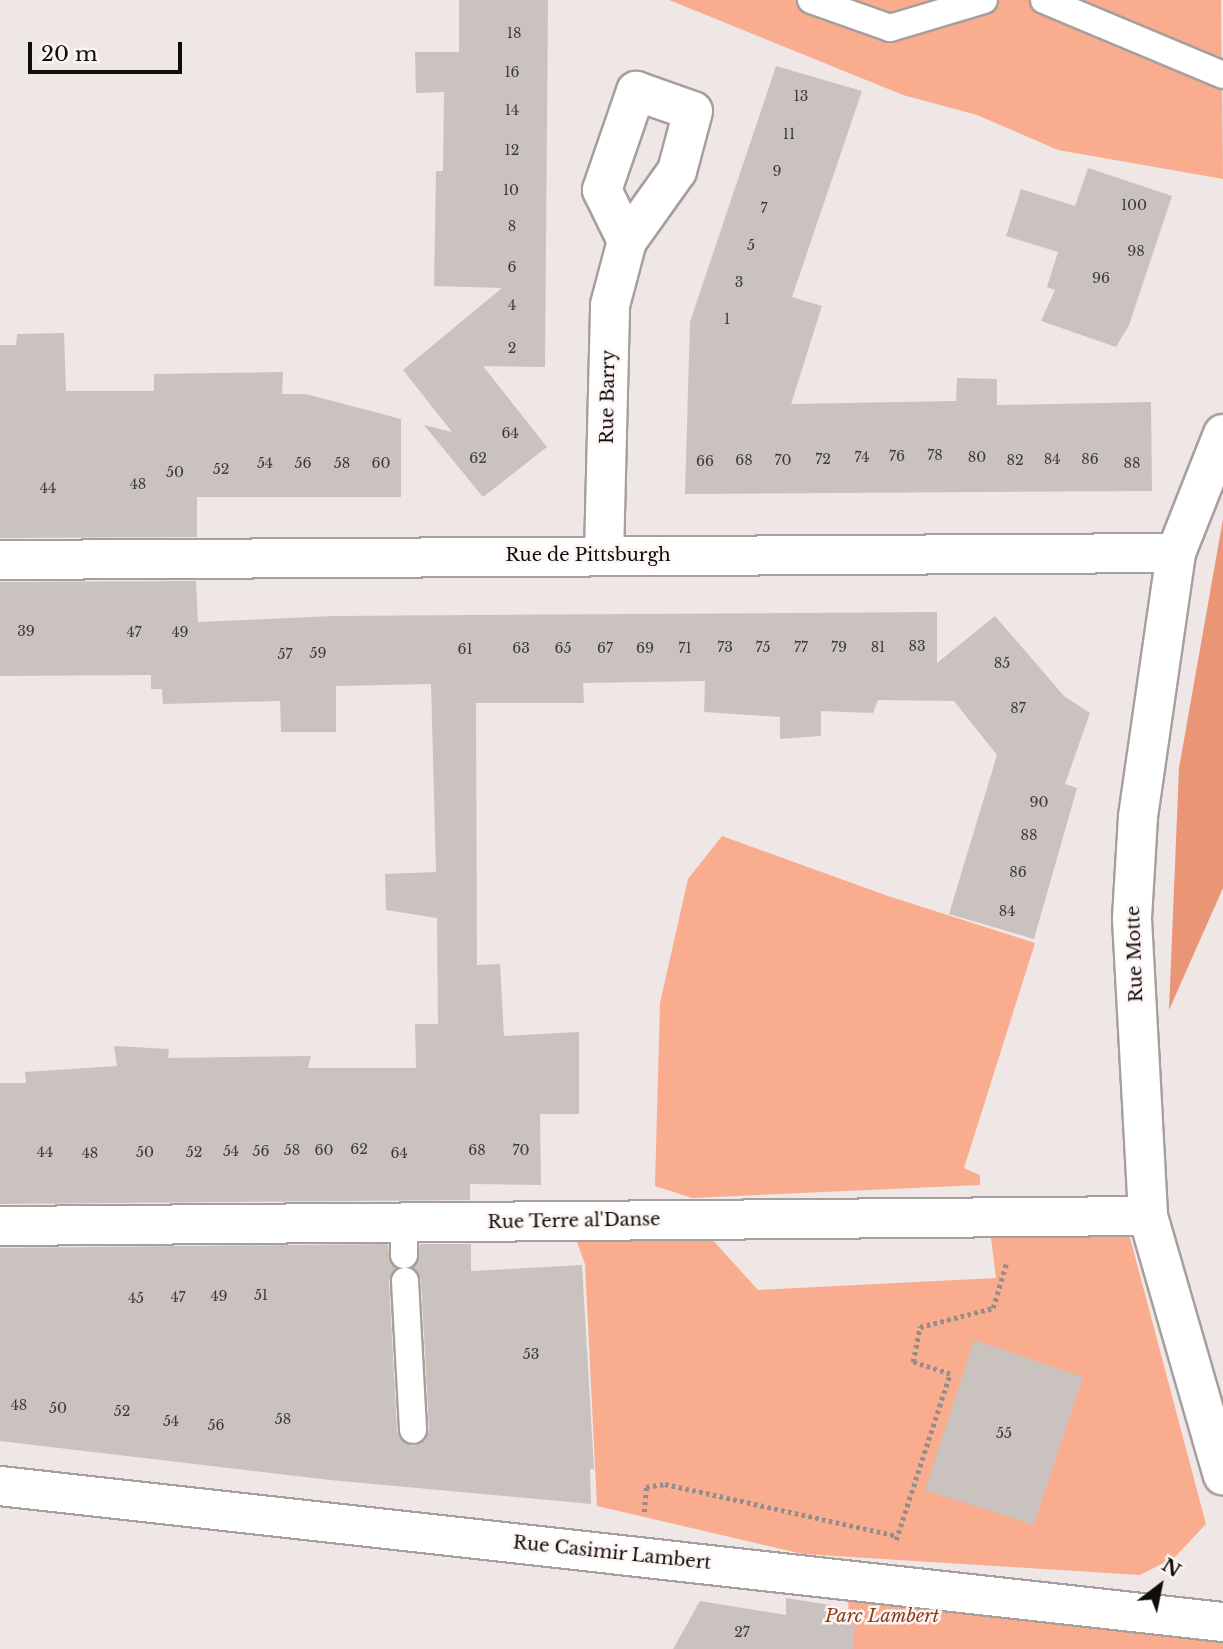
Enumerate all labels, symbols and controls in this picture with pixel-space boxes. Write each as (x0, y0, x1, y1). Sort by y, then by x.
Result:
house number: 18 (507, 25, 521, 41)
scale bar (32, 28, 186, 72)
text: 20 m (41, 41, 98, 67)
house number: 16 (504, 64, 520, 80)
house number: 13 (794, 88, 808, 104)
house number: 14 (505, 102, 519, 118)
house number: 11 (783, 126, 795, 142)
house number: 12 (505, 142, 519, 158)
house number: 9 (772, 163, 782, 179)
house number: 10 (503, 182, 519, 198)
house number: 100 (1121, 197, 1147, 213)
house number: 7 (760, 200, 768, 216)
house number: 8 (508, 218, 516, 234)
house number: 5 (747, 237, 755, 253)
house number: 98 (1127, 243, 1145, 259)
house number: 6 (507, 259, 517, 275)
house number: 96 (1092, 270, 1110, 286)
house number: 3 (735, 274, 743, 290)
house number: 4 (508, 297, 516, 313)
house number: 1 (724, 311, 730, 327)
house number: 2 (508, 340, 516, 356)
street label: Rue Barry (596, 350, 620, 444)
house number: 64 (501, 425, 519, 441)
house number: 78 (927, 447, 943, 463)
house number: 76 (889, 448, 905, 464)
house number: 74 (855, 449, 869, 465)
house number: 80 (968, 449, 986, 465)
house number: 62 (469, 450, 487, 466)
house number: 72 (815, 451, 831, 467)
house number: 84 (1044, 451, 1060, 467)
house number: 86 (1081, 451, 1099, 467)
house number: 68 (735, 452, 753, 468)
house number: 70 (774, 452, 792, 468)
house number: 82 (1006, 452, 1024, 468)
house number: 66 (696, 453, 714, 469)
house number: 54 (257, 455, 273, 471)
house number: 56 (295, 455, 311, 471)
house number: 58 (334, 455, 350, 471)
house number: 60 (372, 455, 390, 471)
house number: 88 (1124, 455, 1140, 471)
house number: 52 (213, 461, 229, 477)
house number: 50 (166, 464, 184, 480)
house number: 48 (130, 476, 146, 492)
house number: 44 (40, 480, 56, 496)
street label: Rue de Pittsburgh (505, 544, 671, 566)
house number: 39 (17, 623, 35, 639)
house number: 47 (126, 624, 142, 640)
house number: 49 (171, 624, 189, 640)
house number: 83 (908, 638, 926, 654)
house number: 73 (717, 639, 733, 655)
house number: 75 (756, 639, 770, 655)
house number: 77 (794, 639, 808, 655)
house number: 79 (831, 639, 847, 655)
house number: 81 (871, 639, 885, 655)
house number: 63 (512, 640, 530, 656)
house number: 65 (555, 640, 571, 656)
house number: 67 (597, 640, 613, 656)
house number: 69 (636, 640, 654, 656)
house number: 71 (678, 640, 692, 656)
house number: 61 (457, 641, 473, 657)
house number: 59 (310, 645, 326, 661)
house number: 57 (278, 646, 292, 662)
house number: 85 (994, 655, 1010, 671)
house number: 87 (1010, 700, 1026, 716)
house number: 90 (1030, 794, 1048, 810)
house number: 88 (1021, 827, 1037, 843)
house number: 86 (1009, 864, 1027, 880)
house number: 84 (999, 903, 1015, 919)
street label: Rue Motte (1123, 905, 1147, 1003)
house number: 62 (350, 1141, 368, 1157)
house number: 58 (284, 1142, 300, 1158)
house number: 60 (315, 1142, 333, 1158)
house number: 68 (468, 1142, 486, 1158)
house number: 70 (512, 1142, 530, 1158)
house number: 54 (223, 1143, 239, 1159)
house number: 56 (253, 1143, 269, 1159)
house number: 44 (37, 1144, 53, 1160)
house number: 50 (136, 1144, 154, 1160)
house number: 52 (186, 1144, 202, 1160)
house number: 48 (82, 1145, 98, 1161)
house number: 64 (390, 1145, 408, 1161)
street label: Rue Terre al'Danse (487, 1209, 661, 1233)
house number: 51 (254, 1287, 268, 1303)
house number: 49 (210, 1288, 228, 1304)
house number: 47 (170, 1289, 186, 1305)
house number: 45 (128, 1290, 144, 1306)
house number: 53 (523, 1346, 539, 1362)
house number: 48 (11, 1397, 27, 1413)
house number: 50 (49, 1400, 67, 1416)
house number: 52 (114, 1403, 130, 1419)
house number: 58 (275, 1411, 291, 1427)
house number: 54 (163, 1413, 179, 1429)
house number: 56 (208, 1417, 224, 1433)
house number: 55 (996, 1425, 1012, 1441)
street label: Rue Casimir Lambert (512, 1532, 712, 1574)
north arrow (1125, 1551, 1195, 1621)
text: N (1158, 1553, 1185, 1582)
park label: Parc Lambert (825, 1605, 939, 1627)
house number: 27 (734, 1624, 750, 1640)

